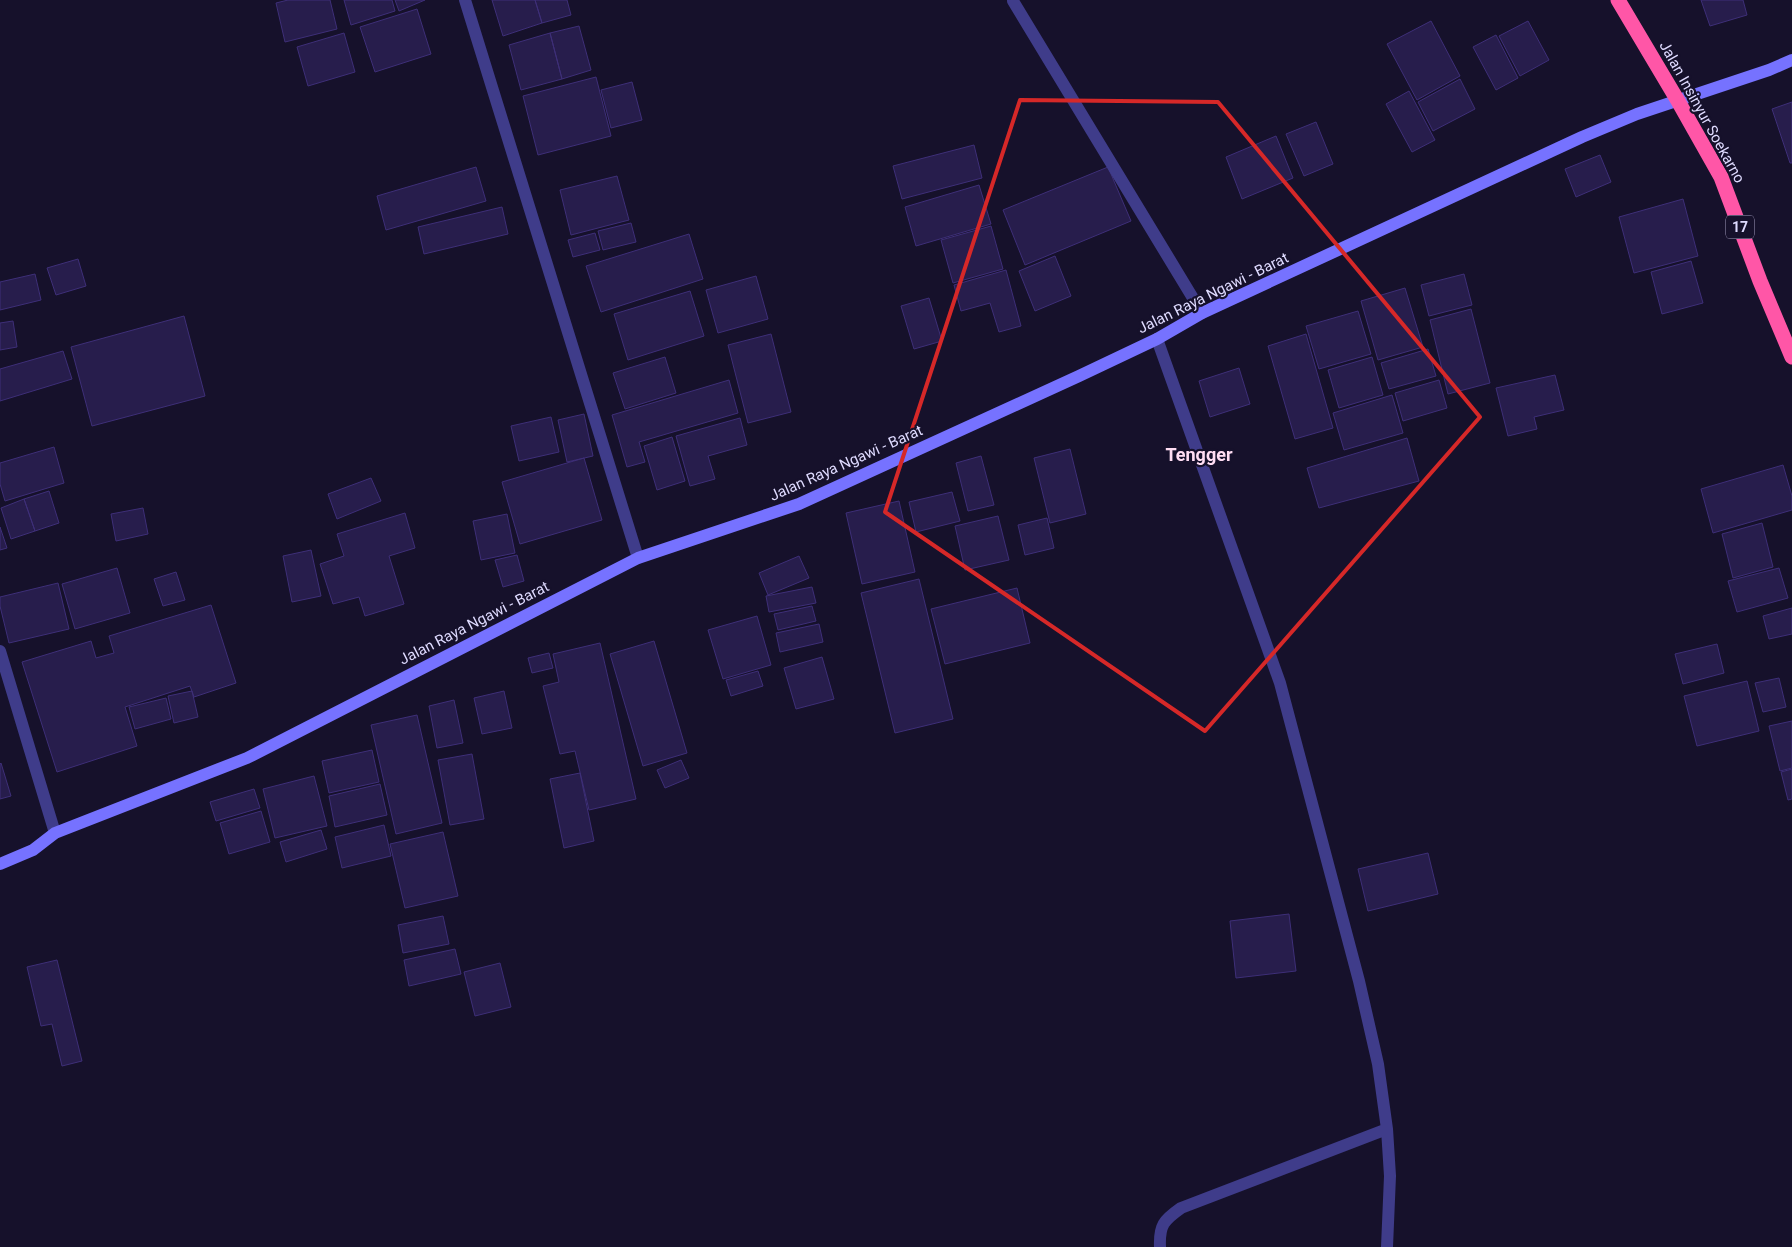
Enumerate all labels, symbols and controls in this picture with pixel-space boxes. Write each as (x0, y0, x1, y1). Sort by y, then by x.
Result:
street label: Jalan Insinyur Soekarno (1655, 38, 1749, 186)
road number: 17 (1726, 216, 1754, 238)
street label: Jalan Raya Ngawi - Barat (1135, 249, 1291, 337)
street label: Jalan Raya Ngawi - Barat (767, 421, 925, 505)
district label: Tengger (1165, 444, 1233, 465)
street label: Jalan Raya Ngawi - Barat (396, 577, 552, 669)

